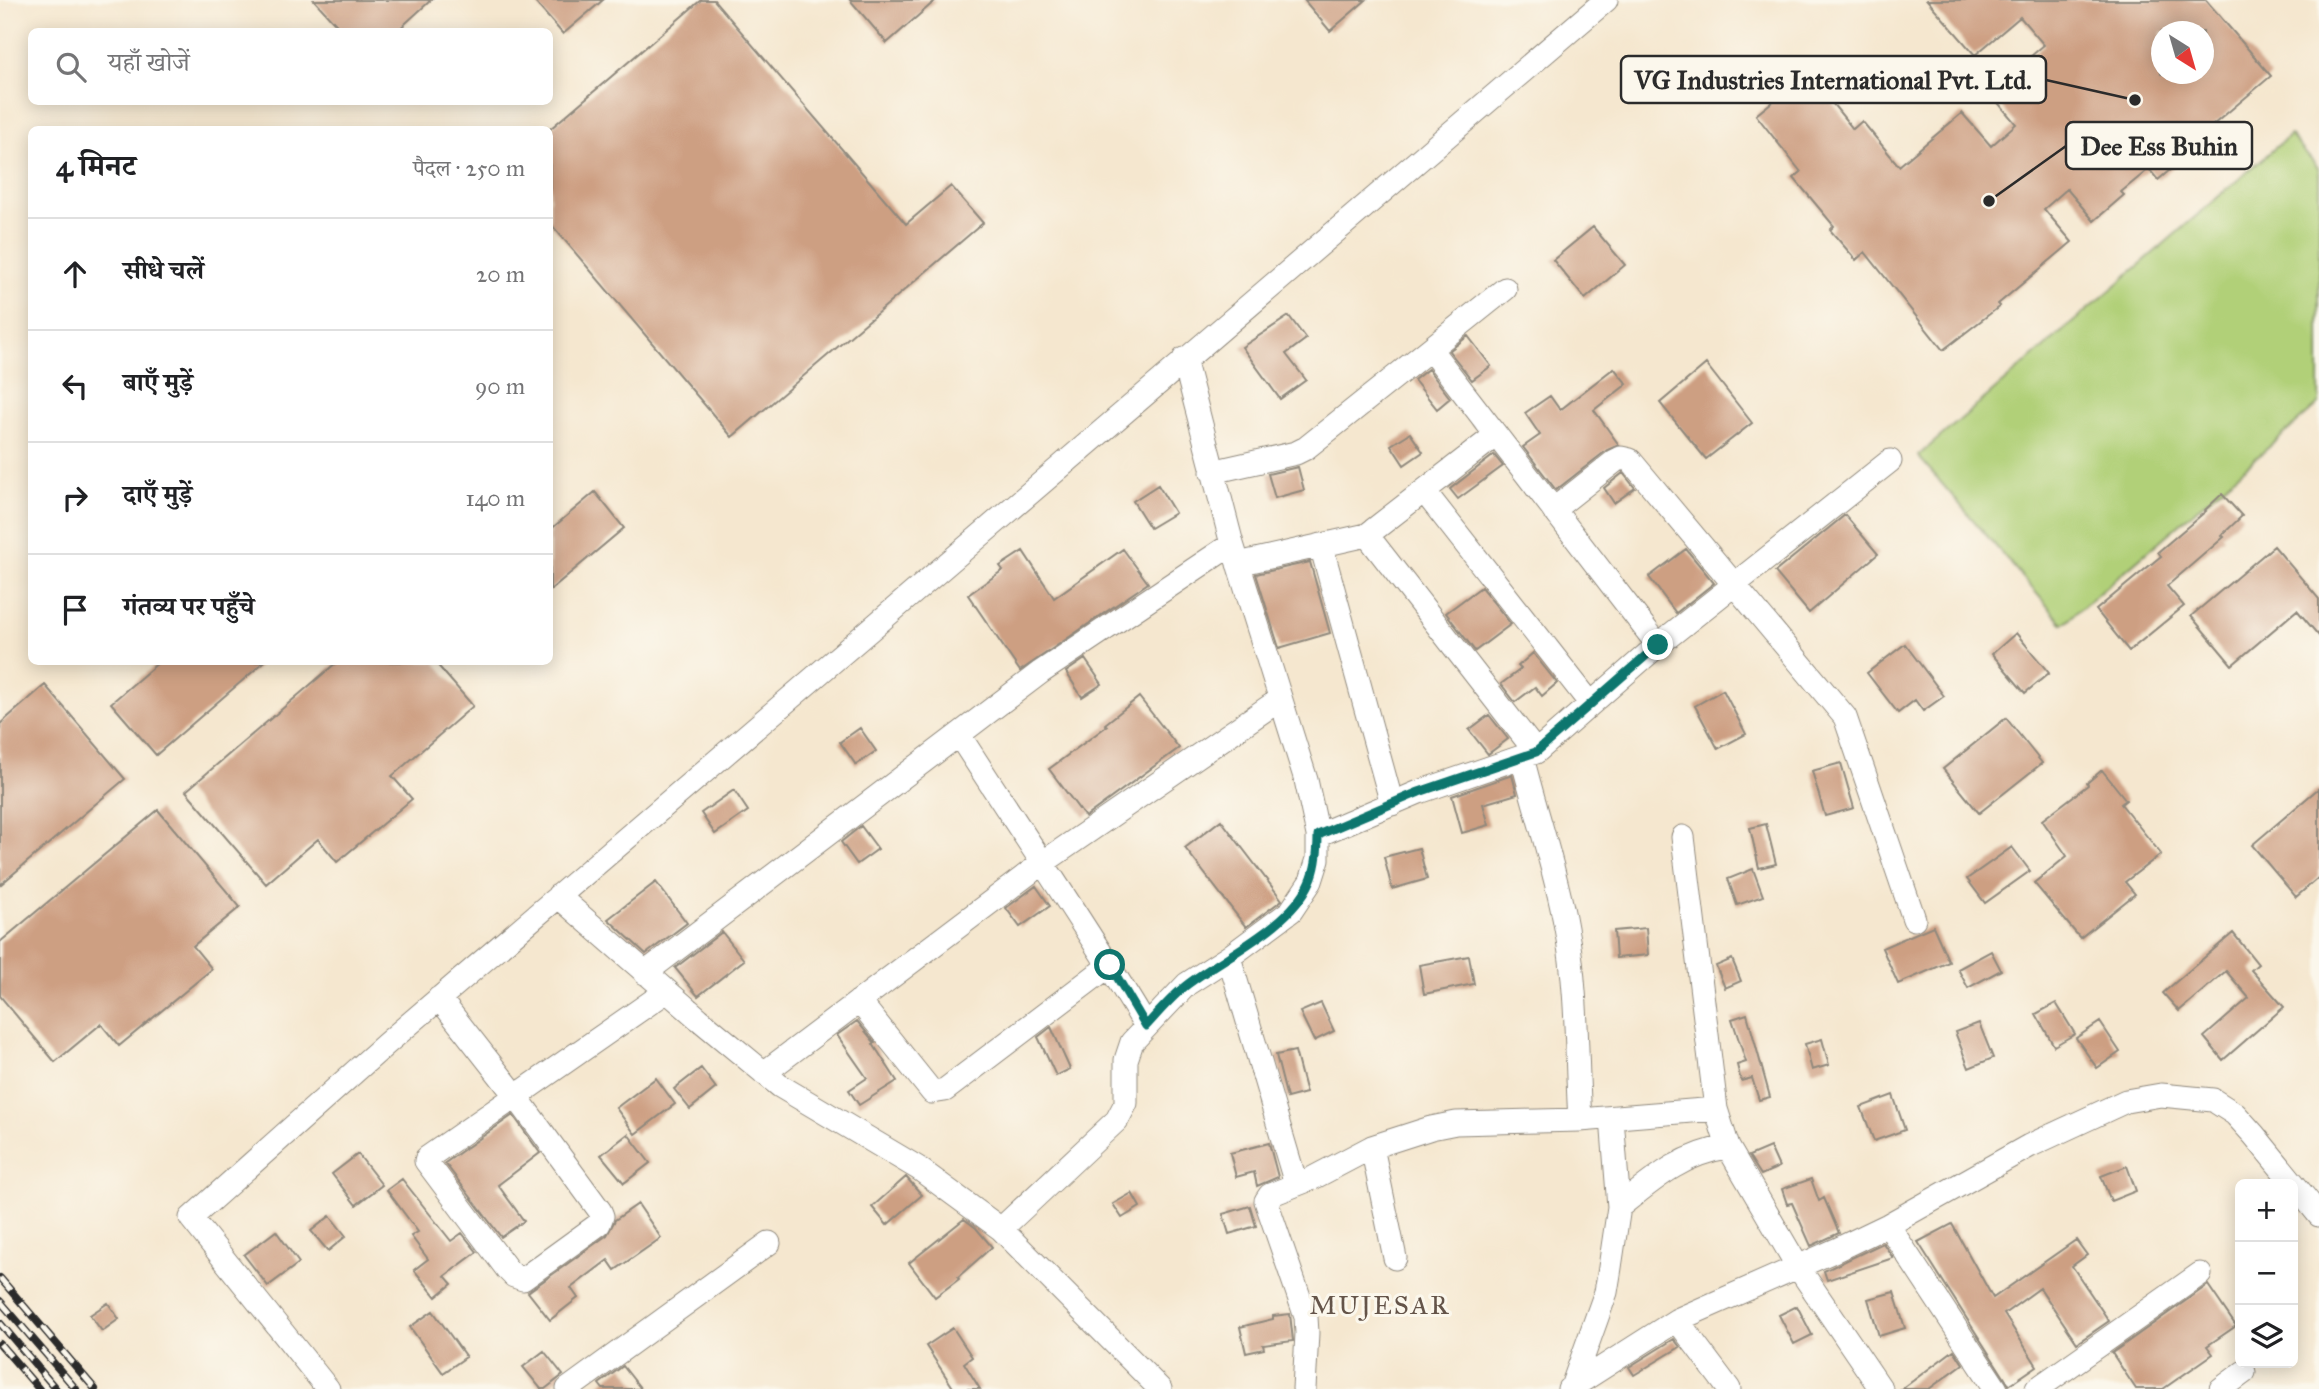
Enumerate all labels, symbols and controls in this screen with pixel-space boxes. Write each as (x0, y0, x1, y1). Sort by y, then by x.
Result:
north arrow (2151, 21, 2214, 84)
search box (28, 28, 553, 105)
text: यहाँ खोजें (108, 46, 190, 78)
icon: search (52, 48, 90, 86)
callout: VG Industries International Pvt. Ltd. (1621, 56, 2046, 103)
text: VG Industries International Pvt. Ltd. (1633, 64, 2032, 96)
callout: Dee Ess Buhin (2066, 122, 2252, 169)
text: Dee Ess Buhin (2080, 130, 2238, 162)
text: 4 मिनट (56, 148, 136, 184)
text: पैदल · 250 m (413, 154, 525, 182)
text: सीधे चलें (123, 254, 204, 286)
icon: ahead (56, 255, 94, 293)
text: 20 m (476, 260, 525, 288)
text: बाएँ मुड़ें (123, 366, 193, 398)
icon: left (56, 367, 94, 405)
text: 90 m (475, 372, 525, 400)
text: दाएँ मुड़ें (123, 478, 192, 510)
icon: right (56, 479, 94, 517)
text: 140 m (465, 484, 525, 512)
text: गंतव्य पर पहुँचे (123, 590, 254, 622)
icon: arrive (56, 591, 94, 629)
route end (1642, 629, 1673, 660)
route start (1094, 949, 1125, 980)
map controls (2235, 1179, 2298, 1368)
button: + (2235, 1179, 2298, 1242)
button: − (2235, 1242, 2298, 1305)
district label: MUJESAR (1309, 1289, 1451, 1321)
button: layers (2235, 1305, 2298, 1368)

